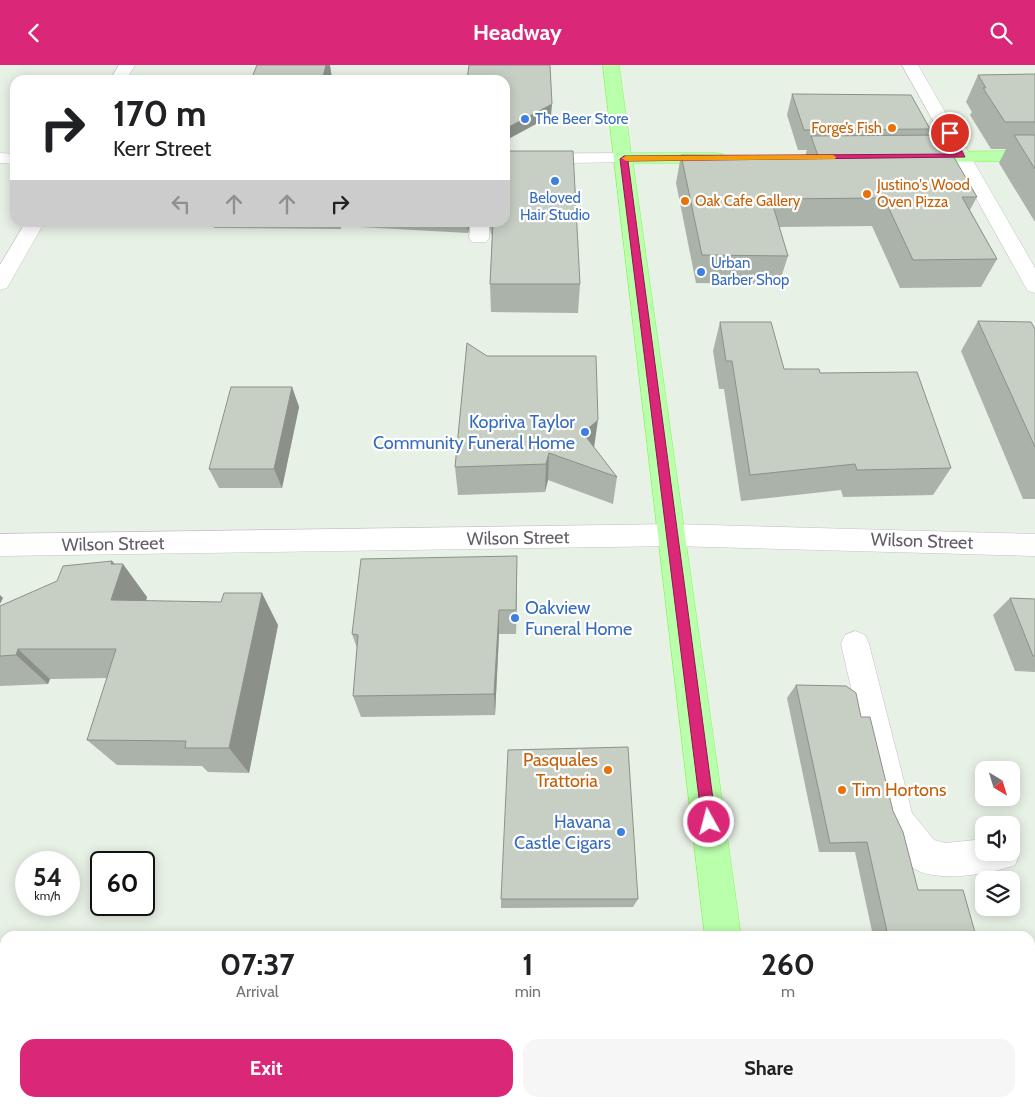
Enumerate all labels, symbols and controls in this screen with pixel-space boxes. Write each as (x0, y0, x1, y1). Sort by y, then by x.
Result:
icon: back (20, 19, 48, 47)
text: Headway (473, 19, 562, 46)
icon: search (987, 19, 1015, 47)
text: 170 m (113, 92, 206, 135)
icon: right (30, 95, 95, 160)
place label: The Beer Store (535, 110, 629, 128)
pin (929, 112, 971, 154)
marker: The Beer Store (519, 113, 531, 125)
place label: Forge’s Fish (811, 119, 882, 137)
icon: arrive (936, 119, 964, 147)
marker: Forge’s Fish (886, 122, 898, 134)
text: Kerr Street (113, 135, 211, 162)
marker: Beloved Hair Studio (549, 175, 561, 187)
place label: Justino's Wood Oven Pizza (876, 176, 970, 211)
marker: Justino's Wood Oven Pizza (861, 188, 873, 200)
place label: Beloved Hair Studio (520, 189, 590, 224)
icon: left (167, 190, 195, 218)
icon: ahead (220, 190, 248, 218)
icon: ahead (273, 190, 301, 218)
icon: right (326, 190, 354, 218)
place label: Oak Cafe Gallery (695, 192, 801, 210)
marker: Oak Cafe Gallery (679, 195, 691, 207)
place label: Urban Barber Shop (711, 254, 789, 289)
marker: Urban Barber Shop (695, 266, 707, 278)
place label: Kopriva Taylor Community Funeral Home (373, 411, 575, 454)
marker: Kopriva Taylor Community Funeral Home (579, 426, 591, 438)
street label: Wilson Street (466, 526, 570, 550)
street label: Wilson Street (870, 528, 974, 554)
street label: Wilson Street (61, 532, 165, 556)
place label: Oakview Funeral Home (525, 597, 632, 640)
marker: Oakview Funeral Home (509, 612, 521, 624)
place label: Pasquales Trattoria (523, 749, 598, 792)
north arrow (975, 761, 1020, 806)
map controls (975, 761, 1020, 916)
marker: Pasquales Trattoria (602, 764, 614, 776)
place label: Tim Hortons (852, 779, 947, 801)
marker: Tim Hortons (836, 784, 848, 796)
position arrow (682, 795, 734, 847)
place label: Havana Castle Cigars (514, 811, 611, 854)
button: sound (975, 816, 1020, 861)
marker: Havana Castle Cigars (615, 826, 627, 838)
speed limit sign: 60 (90, 851, 155, 916)
text: 54 (33, 862, 62, 892)
button: layers (975, 871, 1020, 916)
text: km/h (34, 888, 61, 903)
text: 07:37 (220, 946, 295, 983)
text: 1 (522, 946, 533, 983)
text: 260 (761, 946, 815, 983)
text: Arrival (236, 982, 279, 1001)
text: min (515, 982, 541, 1001)
text: m (781, 982, 795, 1001)
button: Exit (20, 1039, 513, 1097)
button: Share (523, 1039, 1015, 1097)

